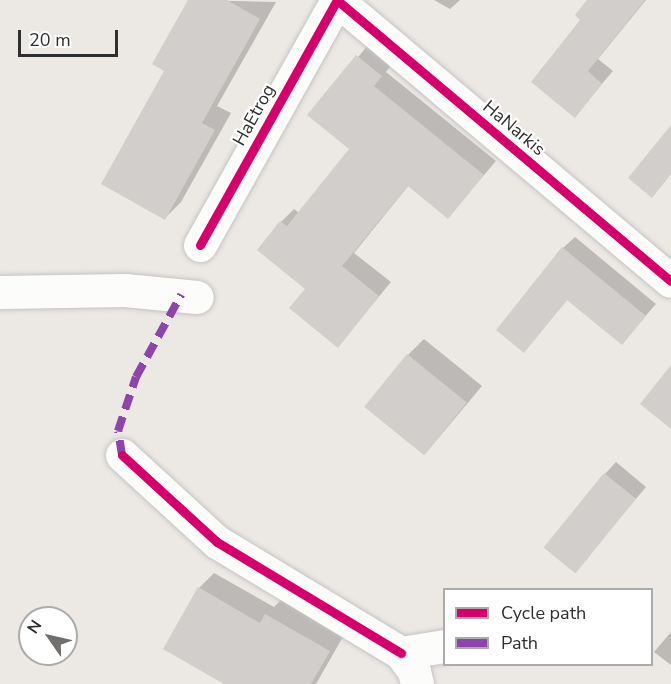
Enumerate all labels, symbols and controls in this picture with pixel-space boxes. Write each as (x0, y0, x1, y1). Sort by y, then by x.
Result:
scale bar (21, 18, 122, 56)
text: 20 m (29, 28, 71, 52)
street label: HaEtrog (228, 81, 280, 149)
street label: HaNarkis (479, 96, 549, 160)
legend (443, 588, 653, 666)
text: Cycle path (501, 601, 586, 625)
north arrow (18, 606, 78, 666)
text: N (22, 616, 47, 638)
text: Path (501, 631, 538, 655)

